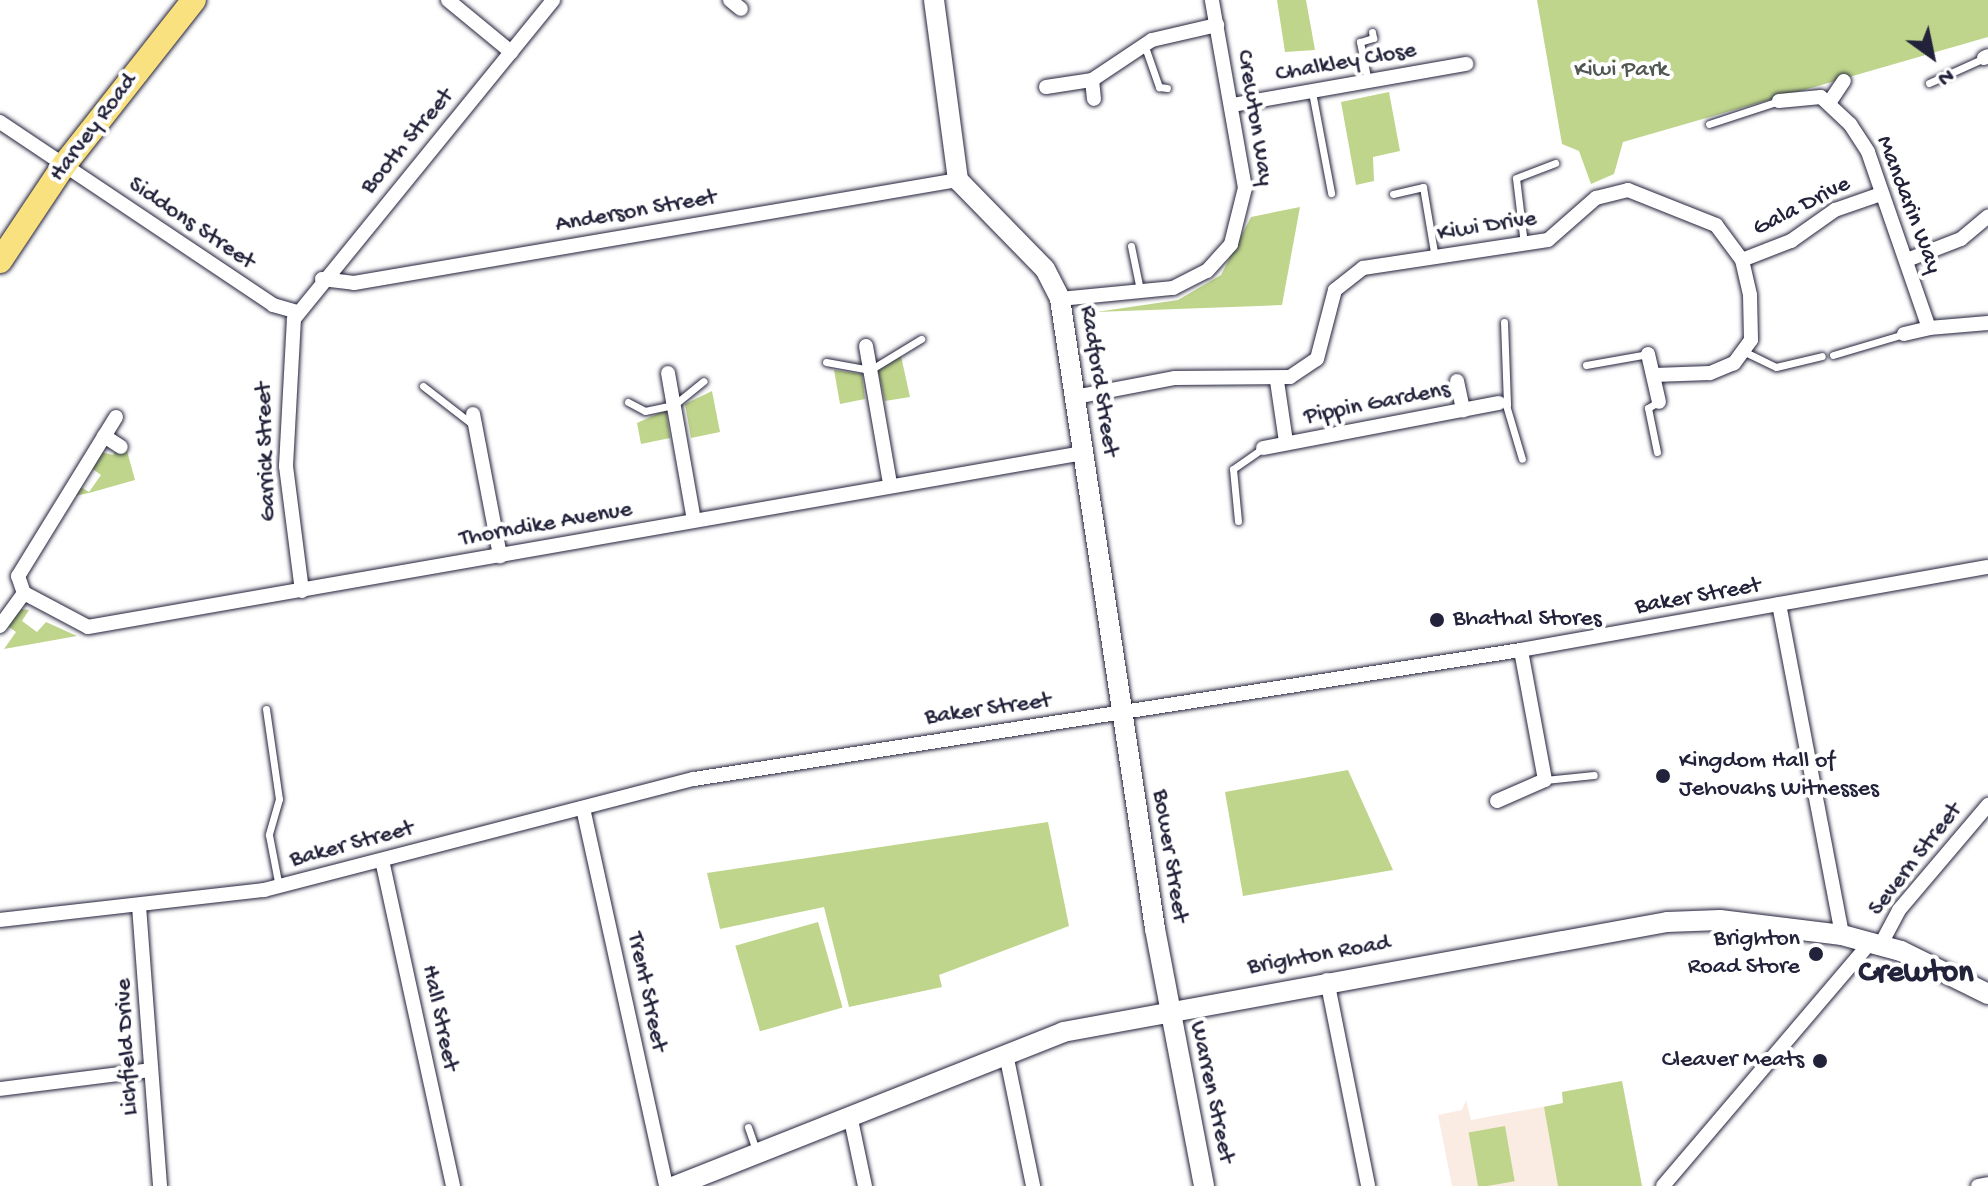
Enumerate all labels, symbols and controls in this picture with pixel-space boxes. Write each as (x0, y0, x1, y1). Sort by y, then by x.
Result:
north arrow (1892, 16, 1972, 96)
street label: Chalkley Close (1273, 36, 1419, 90)
street label: Crewton Way (1229, 48, 1279, 188)
park label: Kiwi Park (1574, 57, 1668, 85)
text: N (1932, 61, 1958, 91)
street label: Harvey Road (44, 68, 144, 188)
street label: Booth Street (355, 83, 461, 201)
street label: Mandarin Way (1869, 132, 1947, 278)
street label: Gala Drive (1749, 170, 1855, 244)
street label: Siddons Street (122, 171, 260, 277)
street label: Anderson Street (553, 184, 719, 240)
street label: Kiwi Drive (1435, 205, 1539, 249)
street label: Radford Street (1072, 304, 1124, 458)
street label: Pippin Gardens (1302, 376, 1452, 432)
street label: Garrick Street (250, 382, 284, 522)
street label: Thorndike Avenue (457, 496, 635, 554)
street label: Baker Street (1633, 572, 1763, 622)
place label: Bhathal Stores (1453, 606, 1602, 634)
marker: Bhathal Stores (1428, 611, 1446, 629)
street label: Baker Street (923, 687, 1053, 733)
place label: Kingdom Hall of Jehovahs Witnesses (1679, 748, 1879, 804)
marker: Kingdom Hall of Jehovahs Witnesses (1654, 767, 1672, 785)
street label: Bower Street (1144, 788, 1194, 924)
street label: Severn Street (1863, 798, 1969, 922)
street label: Baker Street (287, 815, 417, 875)
place label: Brighton Road Store (1688, 926, 1800, 982)
street label: Brighton Road (1245, 929, 1393, 983)
street label: Trent Street (619, 930, 673, 1054)
marker: Brighton Road Store (1807, 945, 1825, 963)
district label: Crewton (1859, 955, 1973, 993)
street label: Hall Street (414, 963, 464, 1073)
street label: Lichfield Drive (110, 978, 146, 1116)
street label: Warren Street (1182, 1018, 1240, 1166)
place label: Cleaver Meats (1662, 1047, 1804, 1075)
marker: Cleaver Meats (1811, 1052, 1829, 1070)

